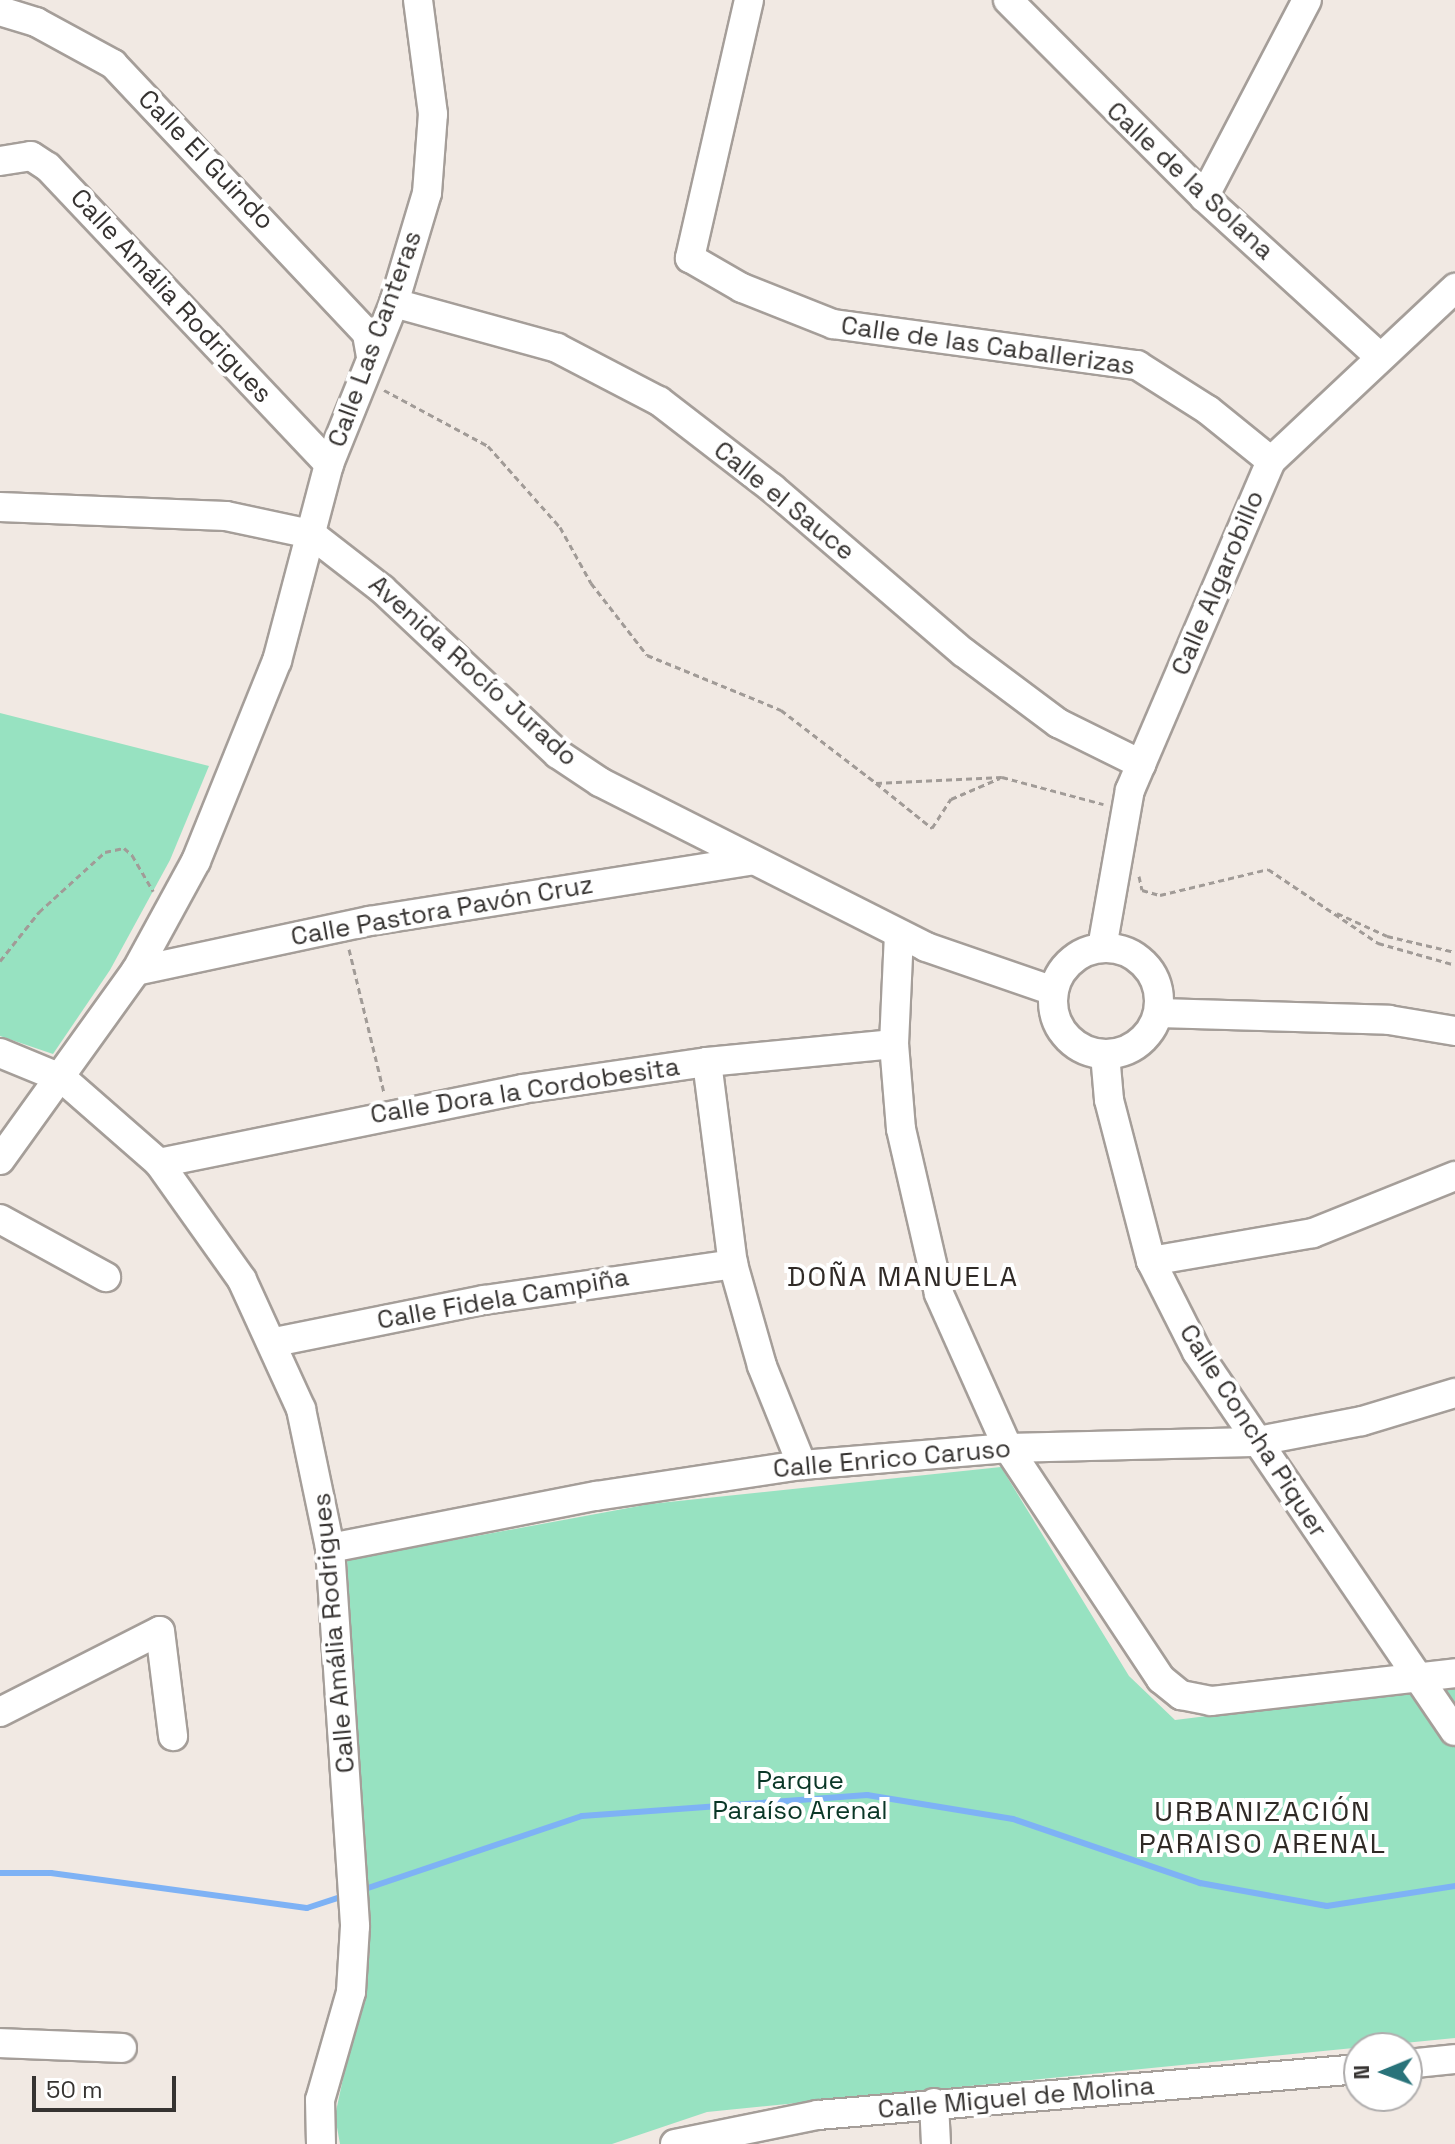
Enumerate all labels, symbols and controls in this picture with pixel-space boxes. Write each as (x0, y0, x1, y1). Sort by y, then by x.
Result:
street label: Calle El Guindo (131, 84, 281, 236)
street label: Calle de la Solana (1100, 95, 1280, 267)
street label: Calle Amália Rodrigues (64, 182, 278, 410)
street label: Calle Las Canteras (321, 227, 429, 451)
street label: Calle de las Caballerizas (839, 310, 1137, 382)
street label: Calle el Sauce (707, 435, 861, 567)
street label: Calle Algarobillo (1165, 486, 1271, 680)
street label: Avenida Rocío Jurado (362, 569, 584, 773)
street label: Calle Pastora Pavón Cruz (288, 869, 596, 953)
street label: Calle Dora la Cordobesita (368, 1051, 682, 1131)
district label: DOÑA MANUELA (787, 1259, 1019, 1293)
street label: Calle Fidela Campiña (375, 1261, 631, 1337)
street label: Calle Concha Piquer (1172, 1318, 1334, 1544)
street label: Calle Enrico Caruso (772, 1433, 1012, 1485)
street label: Calle Amália Rodrigues (306, 1491, 362, 1775)
park label: Parque Paraíso Arenal (712, 1765, 888, 1826)
district label: URBANIZACIÓN PARAISO ARENAL (1139, 1794, 1387, 1860)
north arrow (1343, 2032, 1423, 2112)
scale bar (36, 2060, 180, 2110)
text: N (1347, 2065, 1375, 2080)
street label: Calle Miguel de Molina (876, 2070, 1156, 2126)
text: 50 m (46, 2074, 103, 2105)

